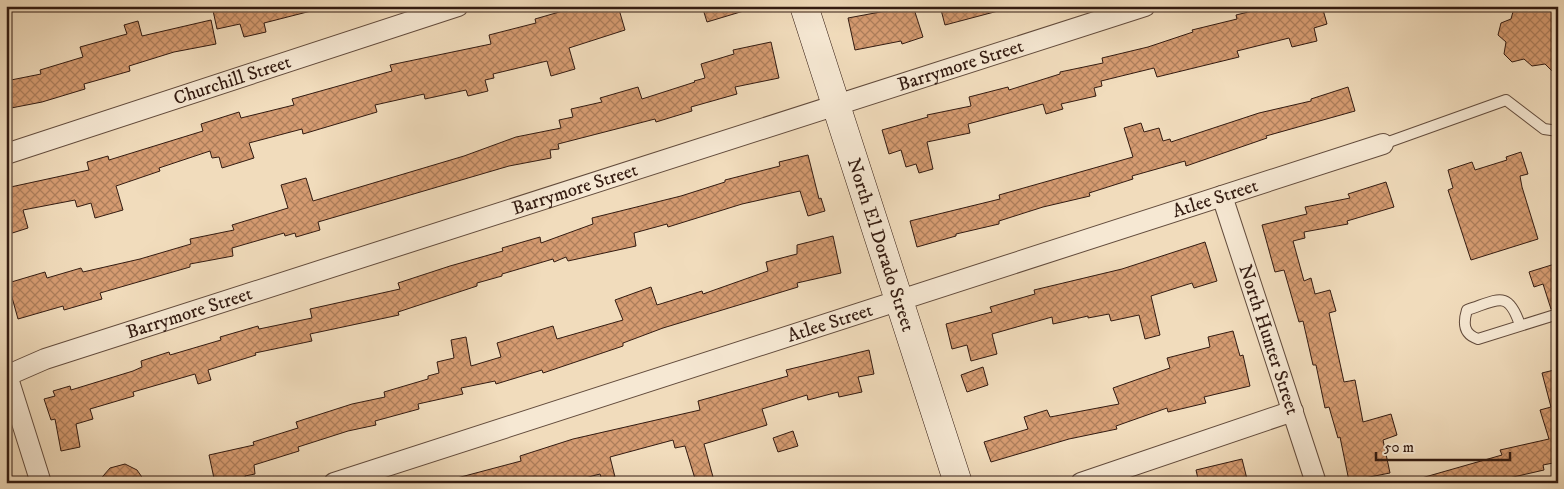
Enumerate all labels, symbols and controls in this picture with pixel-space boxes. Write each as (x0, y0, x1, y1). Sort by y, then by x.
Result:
street label: Barrymore Street (895, 34, 1026, 96)
street label: Churchill Street (171, 50, 294, 110)
street label: North El Dorado Street (842, 155, 920, 335)
street label: Barrymore Street (509, 158, 641, 220)
street label: Atlee Street (1169, 174, 1261, 223)
street label: North Hunter Street (1234, 262, 1304, 417)
street label: Barrymore Street (123, 282, 255, 344)
street label: Atlee Street (784, 298, 875, 347)
scale bar (1376, 429, 1510, 461)
text: 50 m (1384, 438, 1414, 457)

